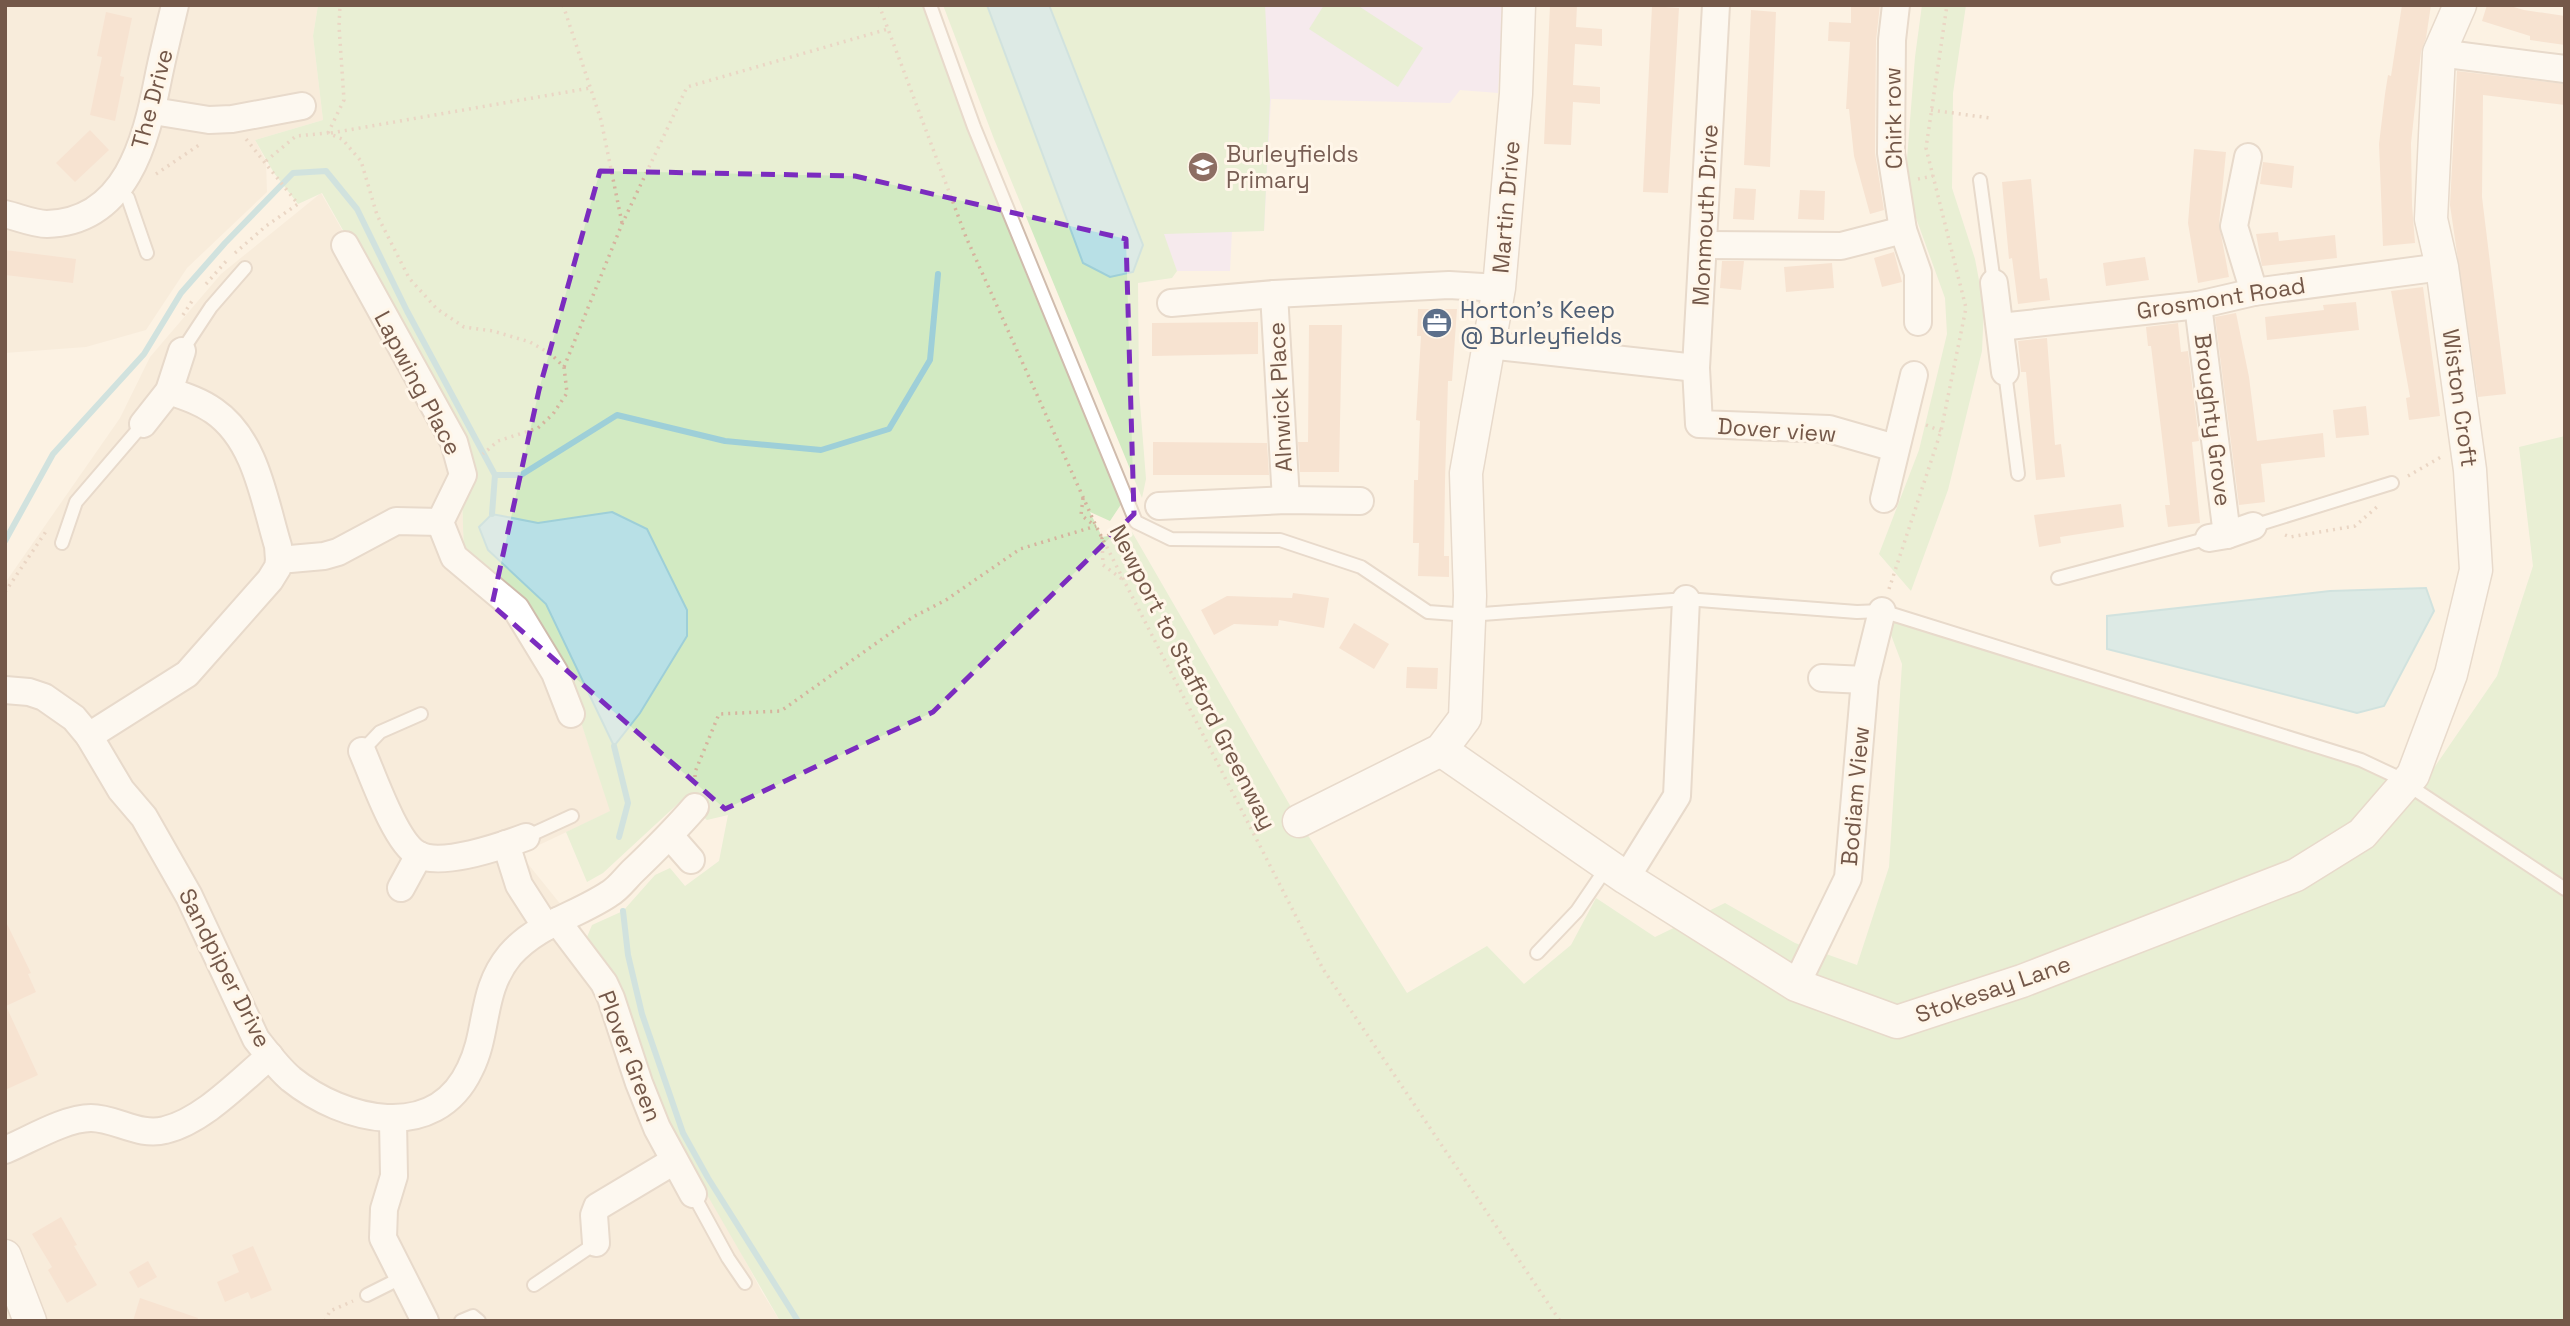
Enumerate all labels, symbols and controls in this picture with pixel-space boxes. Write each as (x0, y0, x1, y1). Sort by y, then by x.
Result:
street label: The Drive (124, 46, 180, 152)
street label: Chirk row (1877, 67, 1909, 169)
street label: Monmouth Drive (1685, 123, 1725, 307)
place label: Burleyfields Primary (1226, 139, 1359, 195)
street label: Martin Drive (1485, 139, 1527, 275)
school or university icon: Burleyfields Primary (1186, 150, 1220, 184)
street label: Grosmont Road (2134, 270, 2308, 326)
place label: Horton's Keep @ Burleyfields (1460, 295, 1622, 351)
street label: Lapwing Place (367, 306, 469, 460)
office icon: Horton's Keep @ Burleyfields (1420, 306, 1454, 340)
street label: Alnwick Place (1261, 321, 1299, 473)
street label: Wiston Croft (2435, 327, 2485, 469)
street label: Broughty Grove (2188, 332, 2238, 508)
street label: Dover view (1717, 411, 1837, 449)
street label: Newport to Stafford Greenway (1103, 519, 1283, 835)
street label: Bodiam View (1834, 725, 1876, 867)
street label: Sandpiper Drive (172, 883, 278, 1053)
street label: Stokesay Lane (1911, 948, 2075, 1030)
street label: Plover Green (591, 986, 669, 1126)

